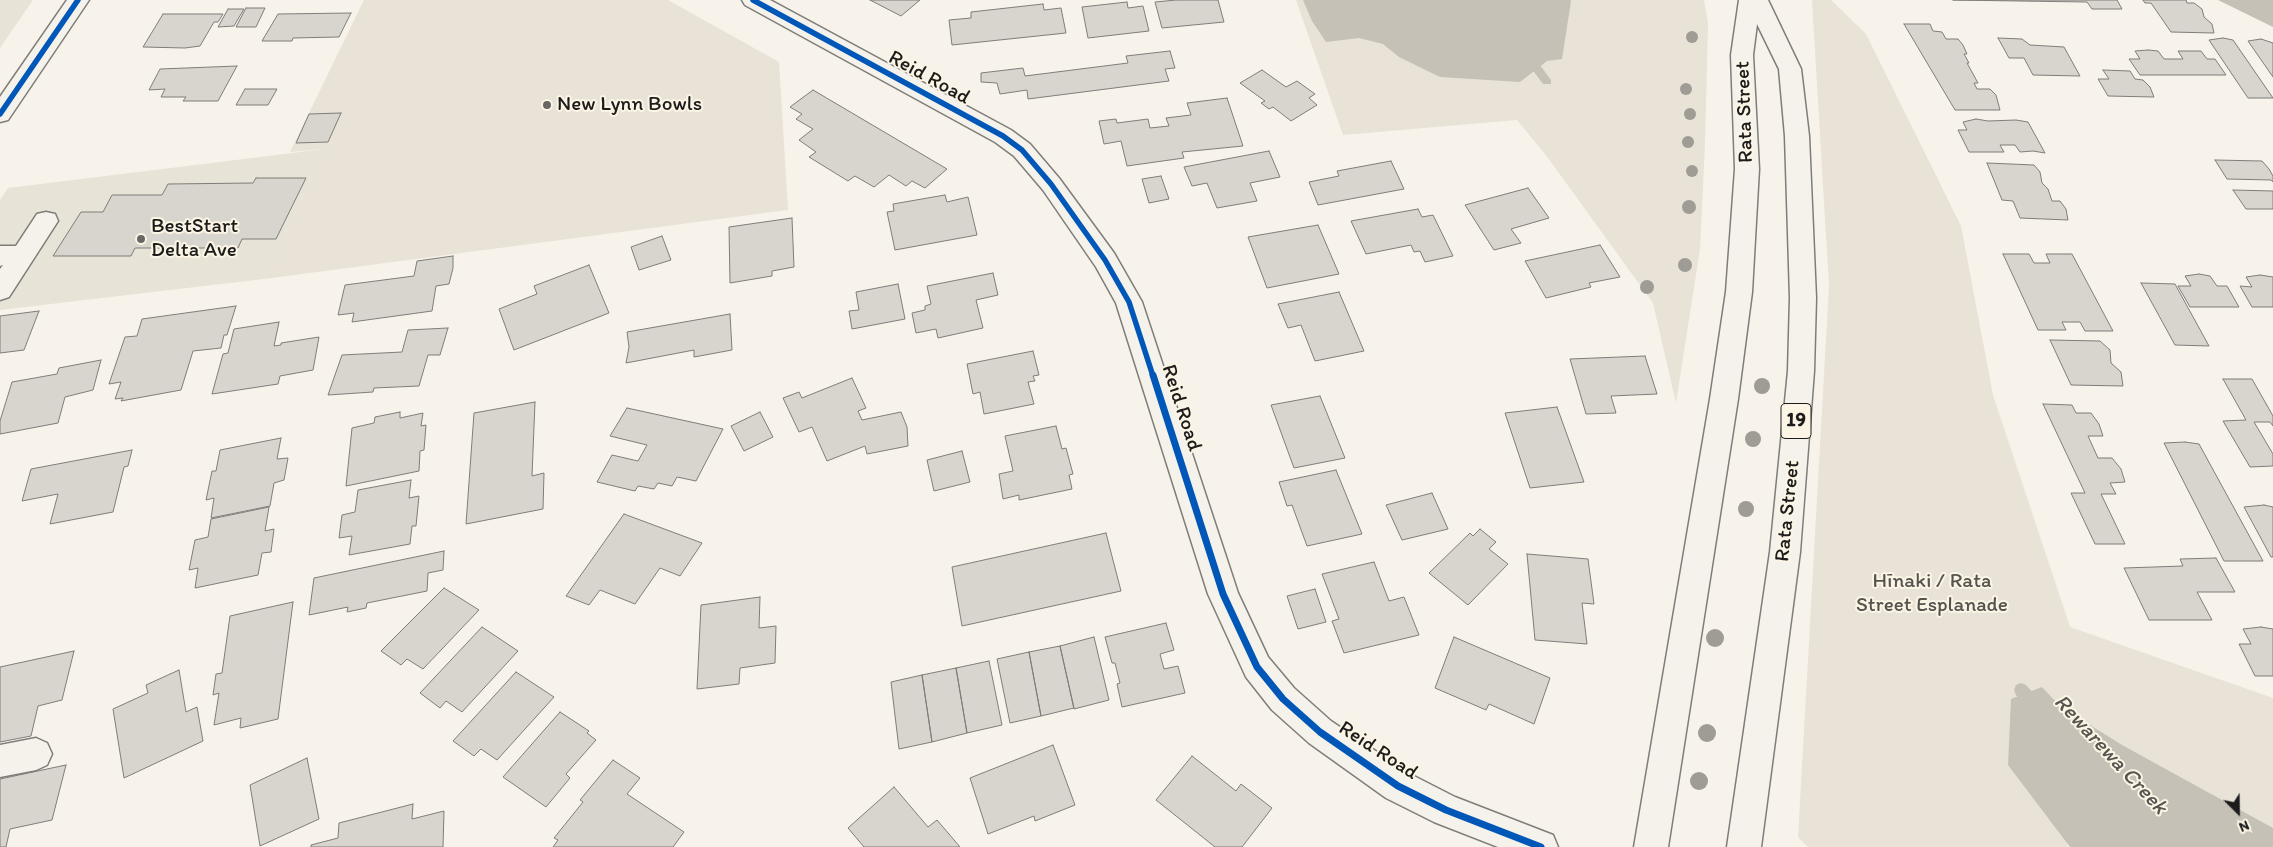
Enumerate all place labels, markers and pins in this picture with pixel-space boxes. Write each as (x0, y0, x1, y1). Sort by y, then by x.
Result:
place label: New Lynn Bowls (557, 92, 702, 118)
marker: New Lynn Bowls (541, 99, 553, 111)
place label: BestStart Delta Ave (151, 214, 238, 264)
marker: BestStart Delta Ave (135, 233, 147, 245)

